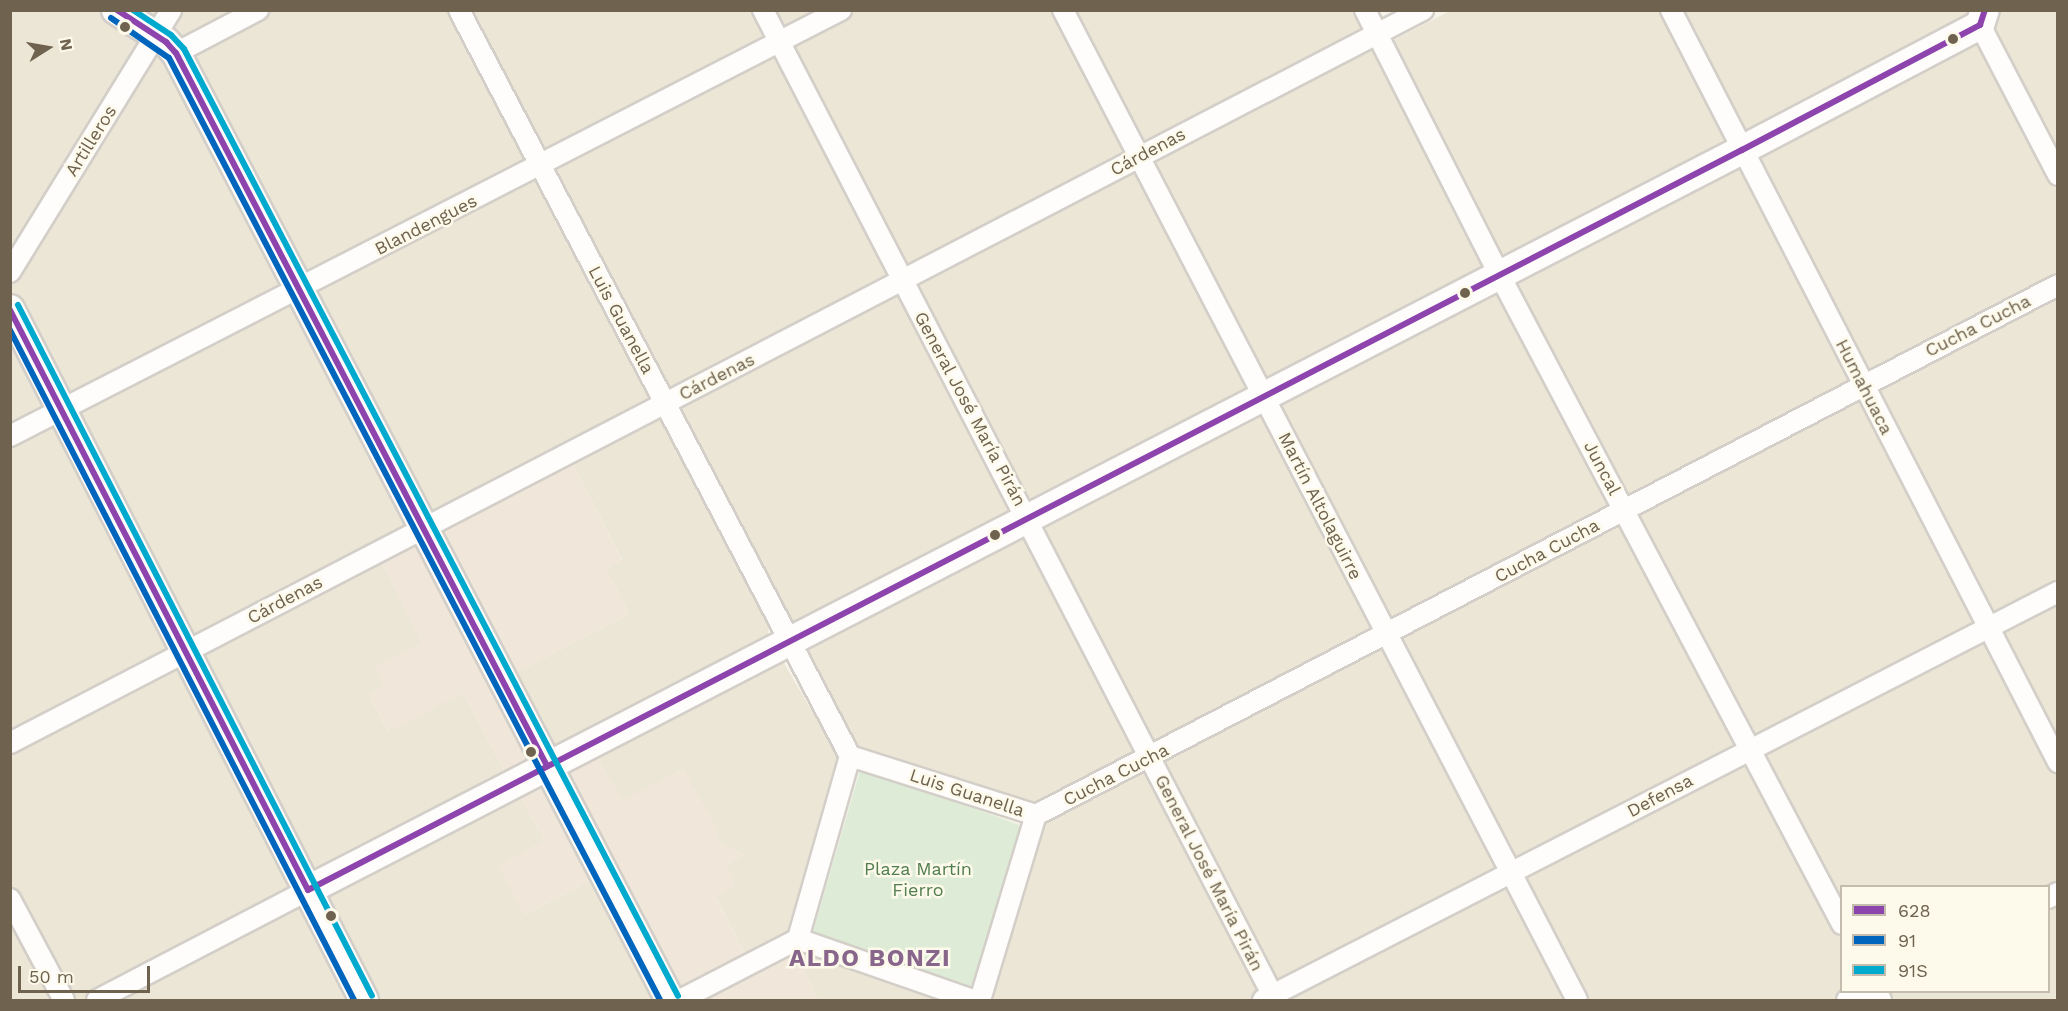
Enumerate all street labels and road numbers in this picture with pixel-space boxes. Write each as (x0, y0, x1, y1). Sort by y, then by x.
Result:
street label: Artilleros (61, 101, 121, 181)
street label: Cárdenas (1107, 123, 1189, 181)
street label: Blandengues (371, 190, 481, 260)
street label: Luis Guanella (583, 262, 659, 378)
street label: Cucha Cucha (1921, 290, 2035, 362)
street label: General José María Pirán (909, 307, 1031, 511)
street label: Humahuaca (1831, 336, 1897, 438)
street label: Cárdenas (676, 349, 758, 405)
street label: Martín Altolaguirre (1273, 428, 1367, 584)
street label: Juncal (1579, 437, 1625, 499)
street label: Cucha Cucha (1491, 514, 1603, 588)
street label: Cárdenas (244, 571, 326, 629)
street label: Cucha Cucha (1059, 739, 1173, 811)
street label: Luis Guanella (907, 764, 1027, 822)
street label: Defensa (1623, 770, 1697, 822)
street label: General José María Pirán (1150, 771, 1268, 975)

